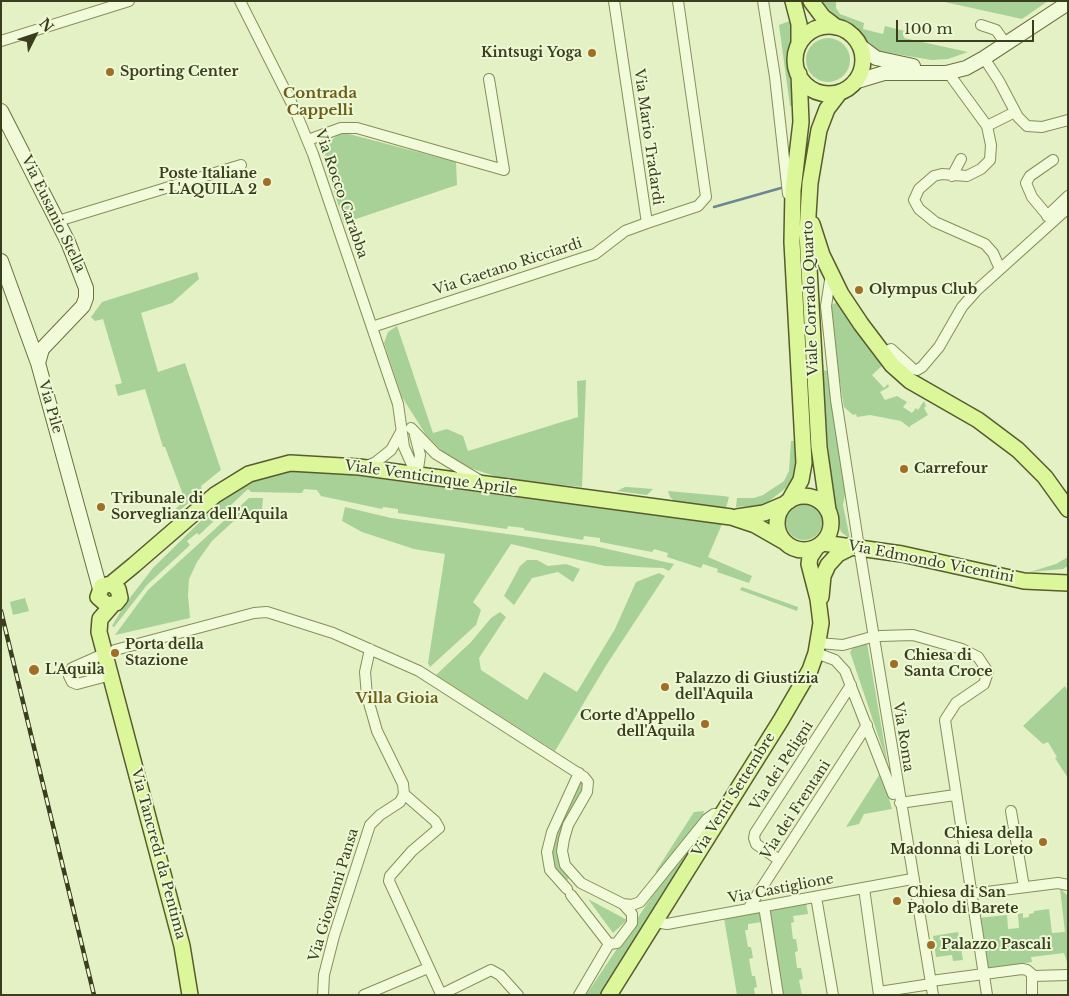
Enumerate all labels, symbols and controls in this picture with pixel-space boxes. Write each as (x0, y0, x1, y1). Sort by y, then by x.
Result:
north arrow (10, 10, 60, 60)
scale bar (899, 10, 1036, 42)
text: N (35, 14, 57, 36)
text: 100 m (904, 19, 953, 38)
place label: Kintsugi Yoga (481, 45, 582, 61)
marker: Kintsugi Yoga (586, 47, 598, 59)
place label: Sporting Center (120, 64, 238, 80)
marker: Sporting Center (104, 66, 116, 78)
street label: Via Mario Tradardi (630, 68, 666, 206)
district label: Contrada Cappelli (283, 85, 357, 120)
street label: Via Rocco Carabba (311, 127, 371, 261)
street label: Via Eusanio Stella (17, 153, 89, 275)
place label: Poste Italiane - L'AQUILA 2 (158, 166, 257, 198)
marker: Poste Italiane - L'AQUILA 2 (261, 176, 273, 188)
street label: Viale Corrado Quarto (800, 220, 822, 376)
street label: Via Gaetano Ricciardi (432, 235, 584, 299)
place label: Olympus Club (869, 282, 977, 298)
marker: Olympus Club (853, 284, 865, 296)
street label: Via Pile (34, 379, 66, 435)
street label: Viale Venticinque Aprile (344, 458, 518, 498)
place label: Carrefour (914, 461, 988, 477)
marker: Carrefour (898, 463, 910, 475)
place label: Tribunale di Sorveglianza dell'Aquila (111, 491, 288, 524)
marker: Tribunale di Sorveglianza dell'Aquila (95, 501, 107, 513)
street label: Via Edmondo Vicentini (847, 538, 1015, 586)
place label: Porta della Stazione (125, 637, 204, 670)
marker: Porta della Stazione (109, 647, 121, 659)
place label: Chiesa di Santa Croce (904, 648, 992, 680)
marker: Chiesa di Santa Croce (888, 658, 900, 670)
place label: L'Aquila (45, 662, 105, 678)
marker: L'Aquila (27, 663, 41, 677)
place label: Palazzo di Giustizia dell'Aquila (675, 671, 819, 704)
marker: Palazzo di Giustizia dell'Aquila (659, 681, 671, 693)
district label: Villa Gioia (356, 690, 438, 708)
street label: Via Roma (889, 701, 917, 773)
place label: Corte d'Appello dell'Aquila (580, 708, 695, 740)
marker: Corte d'Appello dell'Aquila (699, 718, 711, 730)
street label: Via dei Peligni (747, 718, 817, 814)
street label: Via Venti Settembre (689, 730, 779, 860)
street label: Via dei Frentani (758, 757, 834, 863)
street label: Via Tancredi da Pentima (127, 767, 189, 941)
street label: Via Giovanni Pansa (306, 826, 362, 964)
place label: Chiesa della Madonna di Loreto (890, 826, 1033, 859)
marker: Chiesa della Madonna di Loreto (1037, 836, 1049, 848)
street label: Via Castiglione (727, 871, 835, 907)
place label: Chiesa di San Paolo di Barete (907, 885, 1018, 918)
marker: Chiesa di San Paolo di Barete (891, 895, 903, 907)
place label: Palazzo Pascali (941, 937, 1051, 953)
marker: Palazzo Pascali (925, 939, 937, 951)

